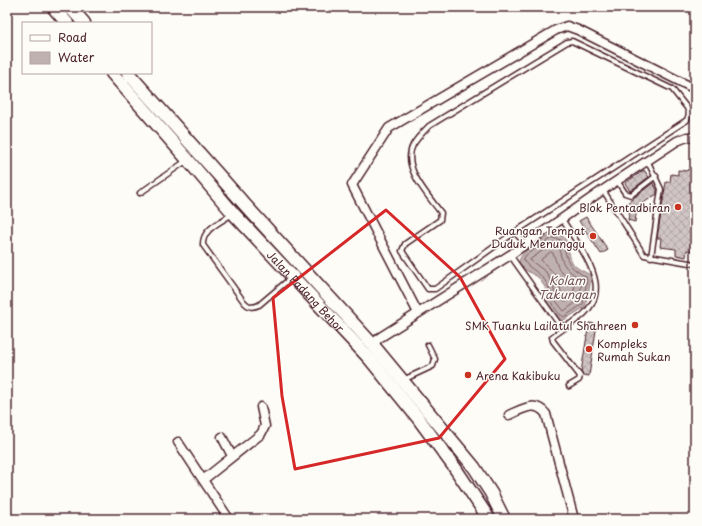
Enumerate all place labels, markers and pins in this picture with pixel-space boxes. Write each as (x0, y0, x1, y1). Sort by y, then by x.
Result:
place label: Blok Pentadbiran (579, 199, 670, 216)
marker: Blok Pentadbiran (673, 202, 683, 212)
place label: Ruangan Tempat Duduk Menunggu (491, 222, 585, 252)
marker: Ruangan Tempat Duduk Menunggu (588, 231, 598, 241)
place label: SMK Tuanku Lailatul Shahreen (465, 317, 627, 334)
marker: SMK Tuanku Lailatul Shahreen (630, 320, 640, 330)
place label: Kompleks Rumah Sukan (597, 335, 671, 365)
marker: Kompleks Rumah Sukan (584, 344, 594, 354)
place label: Arena Kakibuku (476, 367, 560, 384)
marker: Arena Kakibuku (463, 370, 473, 380)

